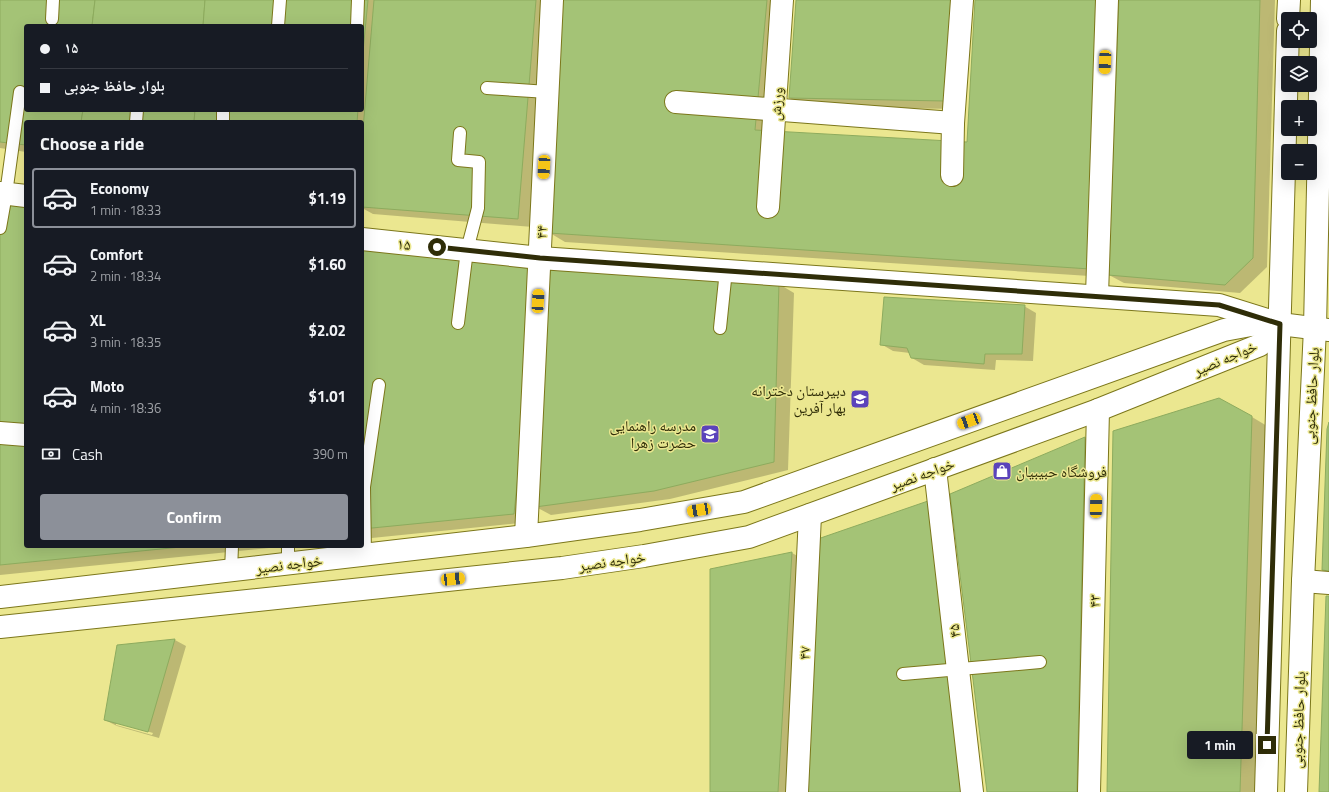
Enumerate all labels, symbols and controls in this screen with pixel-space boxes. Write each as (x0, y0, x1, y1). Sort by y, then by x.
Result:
map controls (1281, 12, 1317, 180)
button: locate (1281, 12, 1317, 48)
text: ۱۵ (64, 36, 79, 59)
car (1099, 50, 1111, 74)
button: layers (1281, 56, 1317, 92)
text: بلوار حافظ جنوبی (64, 74, 165, 97)
street label: ورزش (763, 86, 789, 122)
button: + (1281, 100, 1317, 136)
text: Choose a ride (40, 130, 144, 157)
button: − (1281, 144, 1317, 180)
car (537, 155, 551, 179)
text: Economy (90, 177, 149, 200)
icon: car (42, 180, 78, 216)
text: $1.19 (309, 187, 346, 210)
text: 1 min · 18:33 (90, 200, 161, 220)
street label: ۴۴ (529, 224, 553, 239)
street label: ۱۵ (396, 232, 412, 256)
route start (428, 238, 446, 256)
text: Comfort (90, 243, 143, 266)
icon: car (42, 246, 78, 282)
text: $1.60 (309, 253, 346, 276)
text: 2 min · 18:34 (90, 266, 161, 286)
car (531, 289, 545, 313)
text: XL (90, 309, 106, 332)
icon: car (42, 312, 78, 348)
text: $2.02 (309, 319, 346, 342)
text: 3 min · 18:35 (90, 332, 161, 352)
street label: خواجه نصیر (1189, 334, 1261, 382)
street label: بلوار حافظ جنوبی (1297, 347, 1325, 445)
text: Moto (90, 375, 124, 398)
icon: car (42, 378, 78, 414)
place label: دبیرستان دخترانه بهار آفرین (751, 379, 846, 419)
text: $1.01 (309, 385, 346, 408)
school or university icon: دبیرستان دخترانه بهار آفرین (849, 388, 871, 410)
text: 4 min · 18:36 (90, 398, 161, 418)
car (956, 411, 982, 431)
place label: مدرسه راهنمایی حضرت زهرا (610, 414, 696, 454)
school or university icon: مدرسه راهنمایی حضرت زهرا (699, 423, 721, 445)
icon: cash (40, 443, 62, 465)
text: Cash (72, 443, 103, 466)
text: 390 m (312, 444, 348, 464)
street label: خواجه نصیر (886, 452, 958, 497)
shop icon: فروشگاه حبیبیان (991, 460, 1013, 482)
place label: فروشگاه حبیبیان (1016, 460, 1107, 483)
button: Confirm (40, 494, 348, 540)
car (1090, 494, 1102, 518)
car (686, 502, 712, 518)
street label: خواجه نصیر (576, 545, 647, 577)
street label: خواجه نصیر (253, 548, 324, 580)
car (440, 572, 466, 586)
street label: ۴۳ (1082, 594, 1106, 608)
street label: ۴۵ (942, 623, 966, 639)
street label: ۴۷ (792, 645, 816, 660)
street label: بلوار حافظ جنوبی (1285, 671, 1311, 769)
callout: 1 min (1187, 731, 1253, 759)
text: 1 min (1204, 735, 1236, 755)
route end (1258, 736, 1276, 754)

